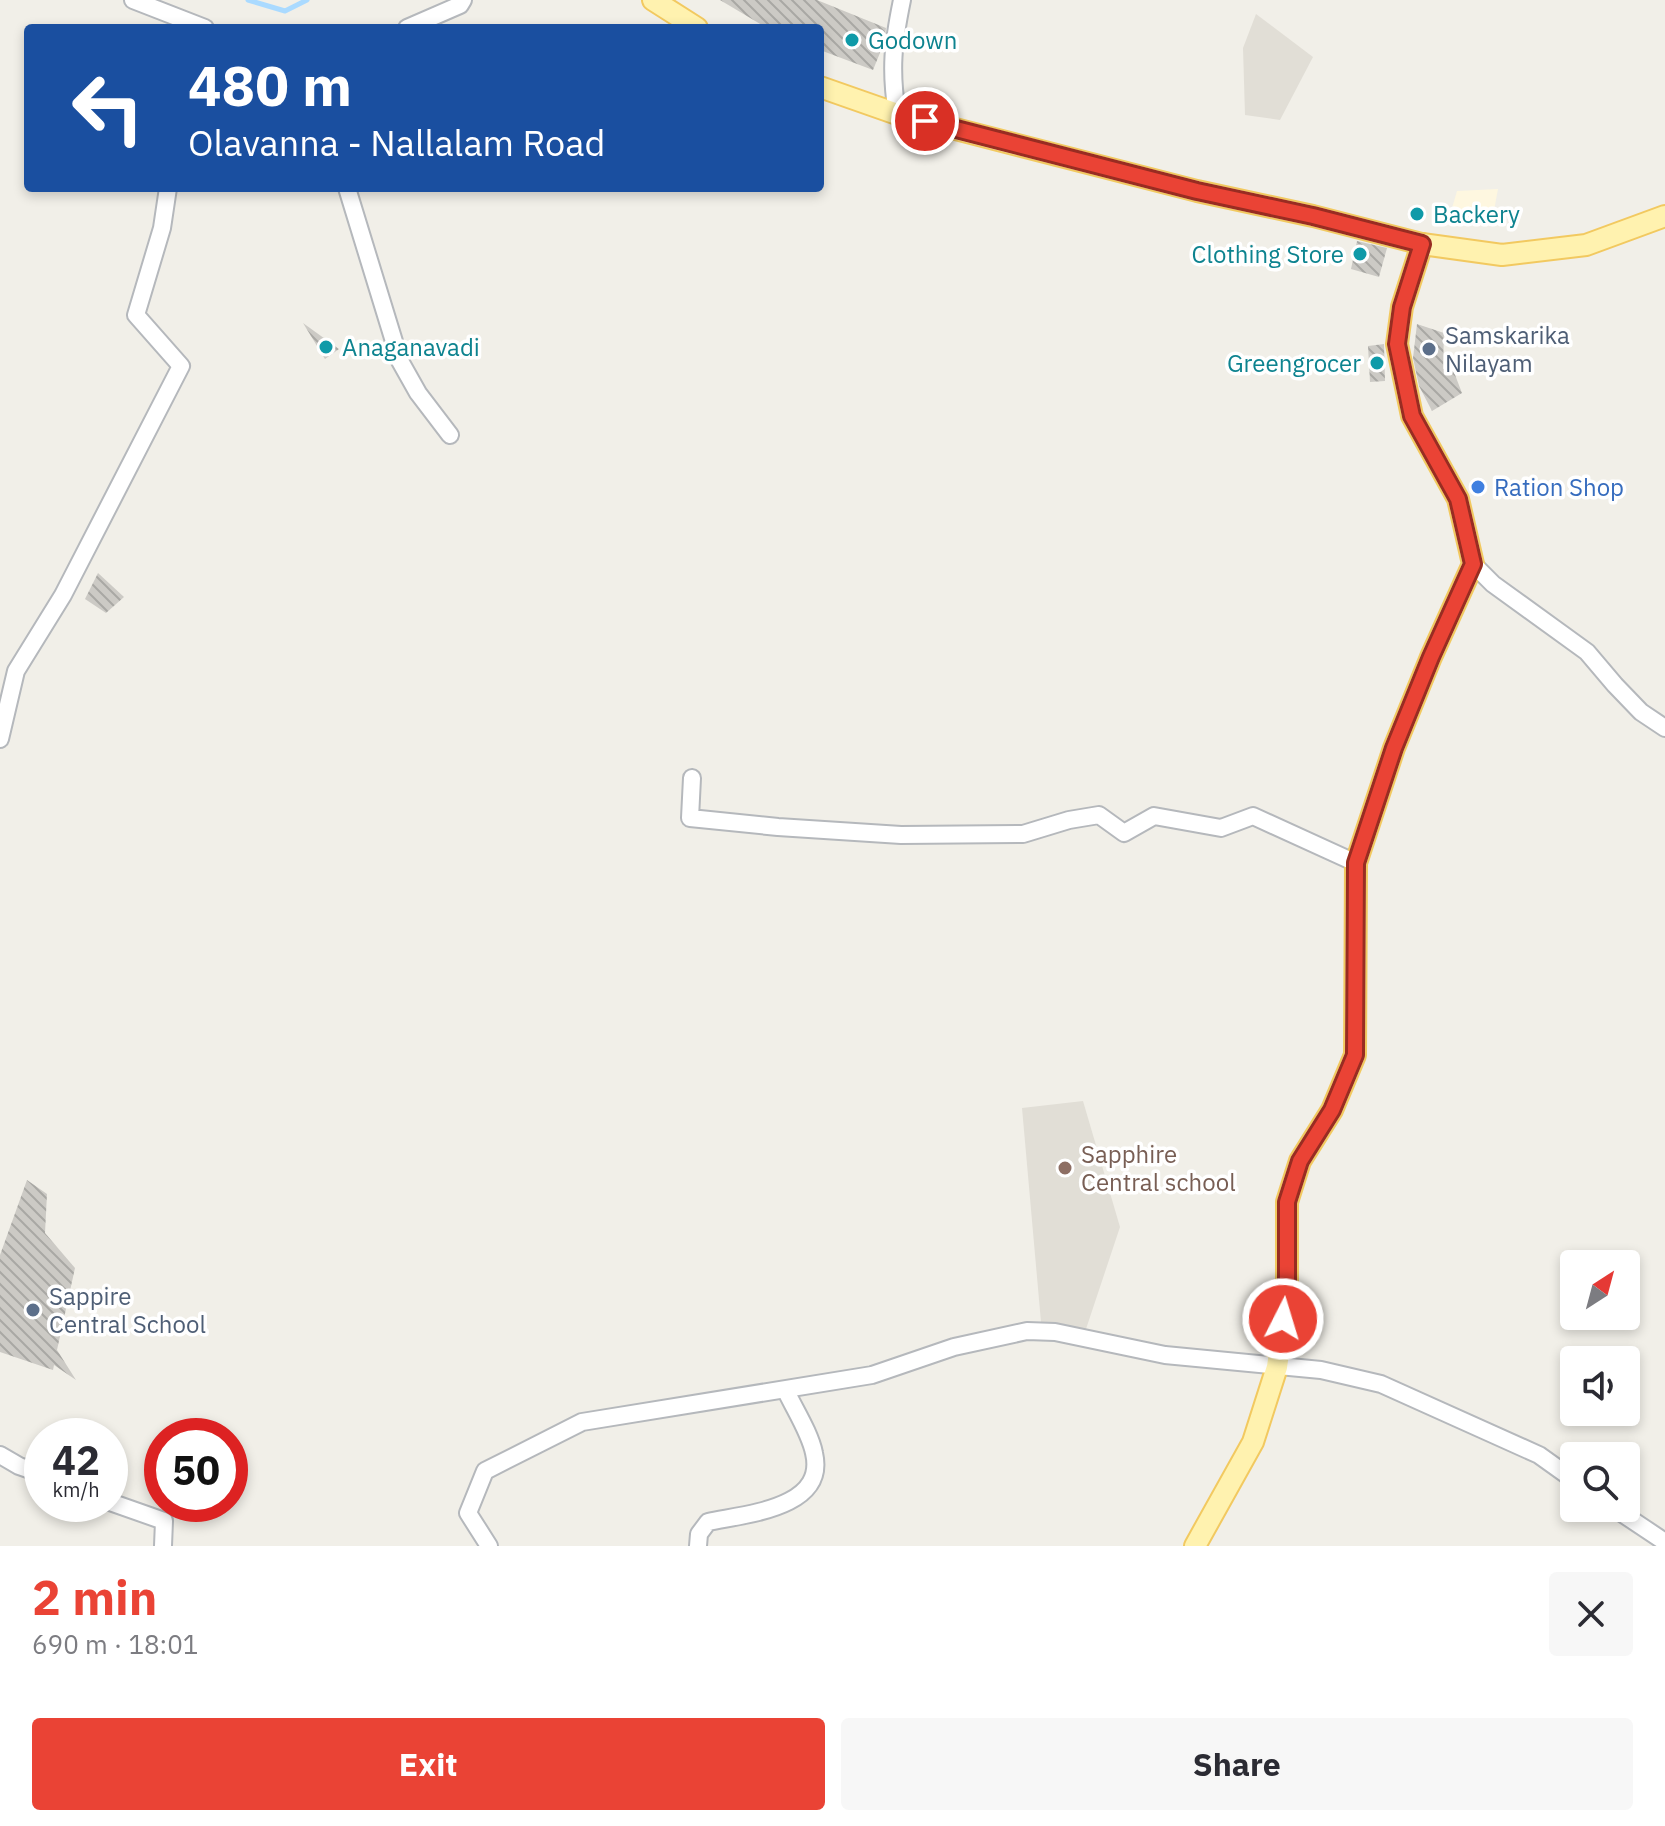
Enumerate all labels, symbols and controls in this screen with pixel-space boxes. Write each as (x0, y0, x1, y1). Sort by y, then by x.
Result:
place label: Godown (868, 24, 957, 56)
marker: Godown (843, 31, 861, 49)
text: 480 m (188, 49, 352, 121)
icon: left (56, 56, 160, 160)
pin (891, 87, 959, 155)
icon: arrive (903, 99, 947, 143)
text: Olavanna - Nallalam Road (188, 119, 605, 166)
place label: Backery (1433, 198, 1520, 230)
marker: Backery (1408, 205, 1426, 223)
place label: Clothing Store (1192, 238, 1344, 270)
marker: Clothing Store (1351, 245, 1369, 263)
place label: Samskarika Nilayam (1445, 319, 1570, 379)
place label: Anaganavadi (342, 331, 480, 363)
marker: Anaganavadi (317, 338, 335, 356)
marker: Samskarika Nilayam (1420, 340, 1438, 358)
place label: Greengrocer (1227, 347, 1361, 379)
marker: Greengrocer (1368, 354, 1386, 372)
place label: Ration Shop (1494, 471, 1624, 503)
marker: Ration Shop (1469, 478, 1487, 496)
place label: Sapphire Central school (1081, 1138, 1236, 1198)
marker: Sapphire Central school (1056, 1159, 1074, 1177)
north arrow (1560, 1250, 1640, 1330)
map controls (1560, 1250, 1640, 1522)
position arrow (1241, 1277, 1325, 1361)
place label: Sappire Central School (49, 1280, 206, 1340)
marker: Sappire Central School (24, 1301, 42, 1319)
button: sound (1560, 1346, 1640, 1426)
speed limit sign: 50 (144, 1418, 248, 1522)
text: 42 (52, 1434, 100, 1486)
button: search (1560, 1442, 1640, 1522)
text: km/h (52, 1476, 100, 1503)
text: 2 min (32, 1566, 157, 1628)
button: close (1549, 1572, 1633, 1656)
text: 690 m · 18:01 (32, 1627, 198, 1661)
button: Exit (32, 1718, 825, 1810)
button: Share (841, 1718, 1633, 1810)

